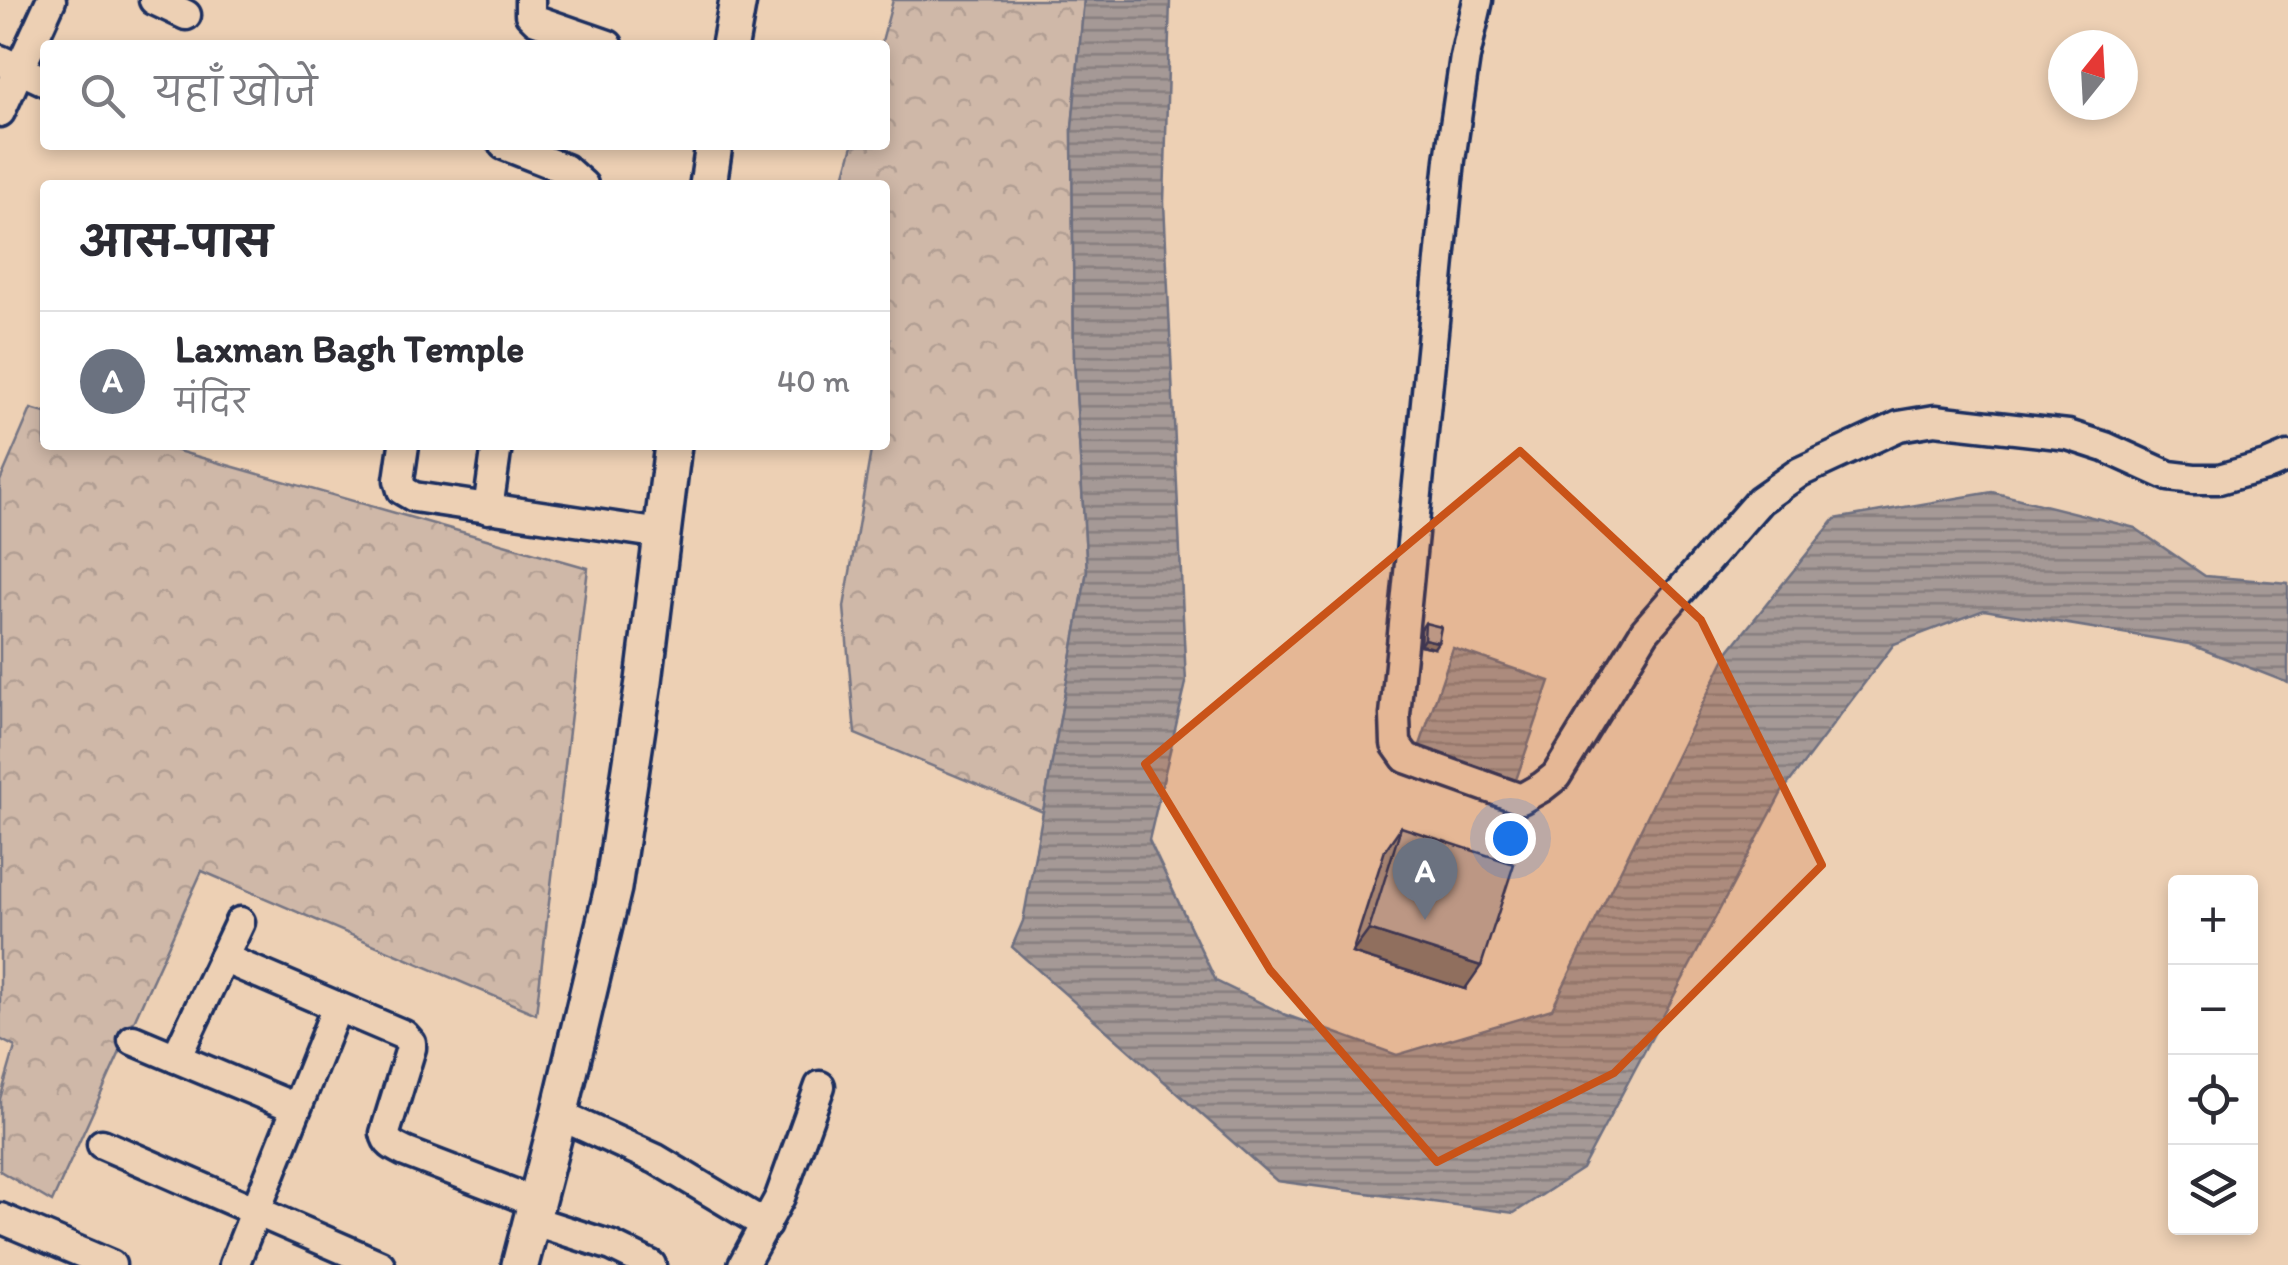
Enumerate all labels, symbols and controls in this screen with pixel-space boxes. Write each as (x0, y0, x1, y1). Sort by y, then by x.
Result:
north arrow (2048, 30, 2138, 120)
search box (40, 40, 890, 150)
icon: search (75, 68, 130, 123)
text: यहाँ खोजें (155, 69, 317, 115)
text: आस-पास (80, 216, 272, 267)
text: Laxman Bagh Temple (175, 326, 524, 372)
text: A (102, 362, 123, 400)
text: 40 m (777, 362, 850, 400)
text: मंदिर (175, 383, 249, 421)
your location (1485, 813, 1536, 864)
pin: A (1392, 838, 1458, 920)
map controls (2168, 875, 2258, 1235)
button: + (2168, 875, 2258, 965)
button: − (2168, 965, 2258, 1055)
button: locate (2168, 1055, 2258, 1145)
button: layers (2168, 1145, 2258, 1235)

